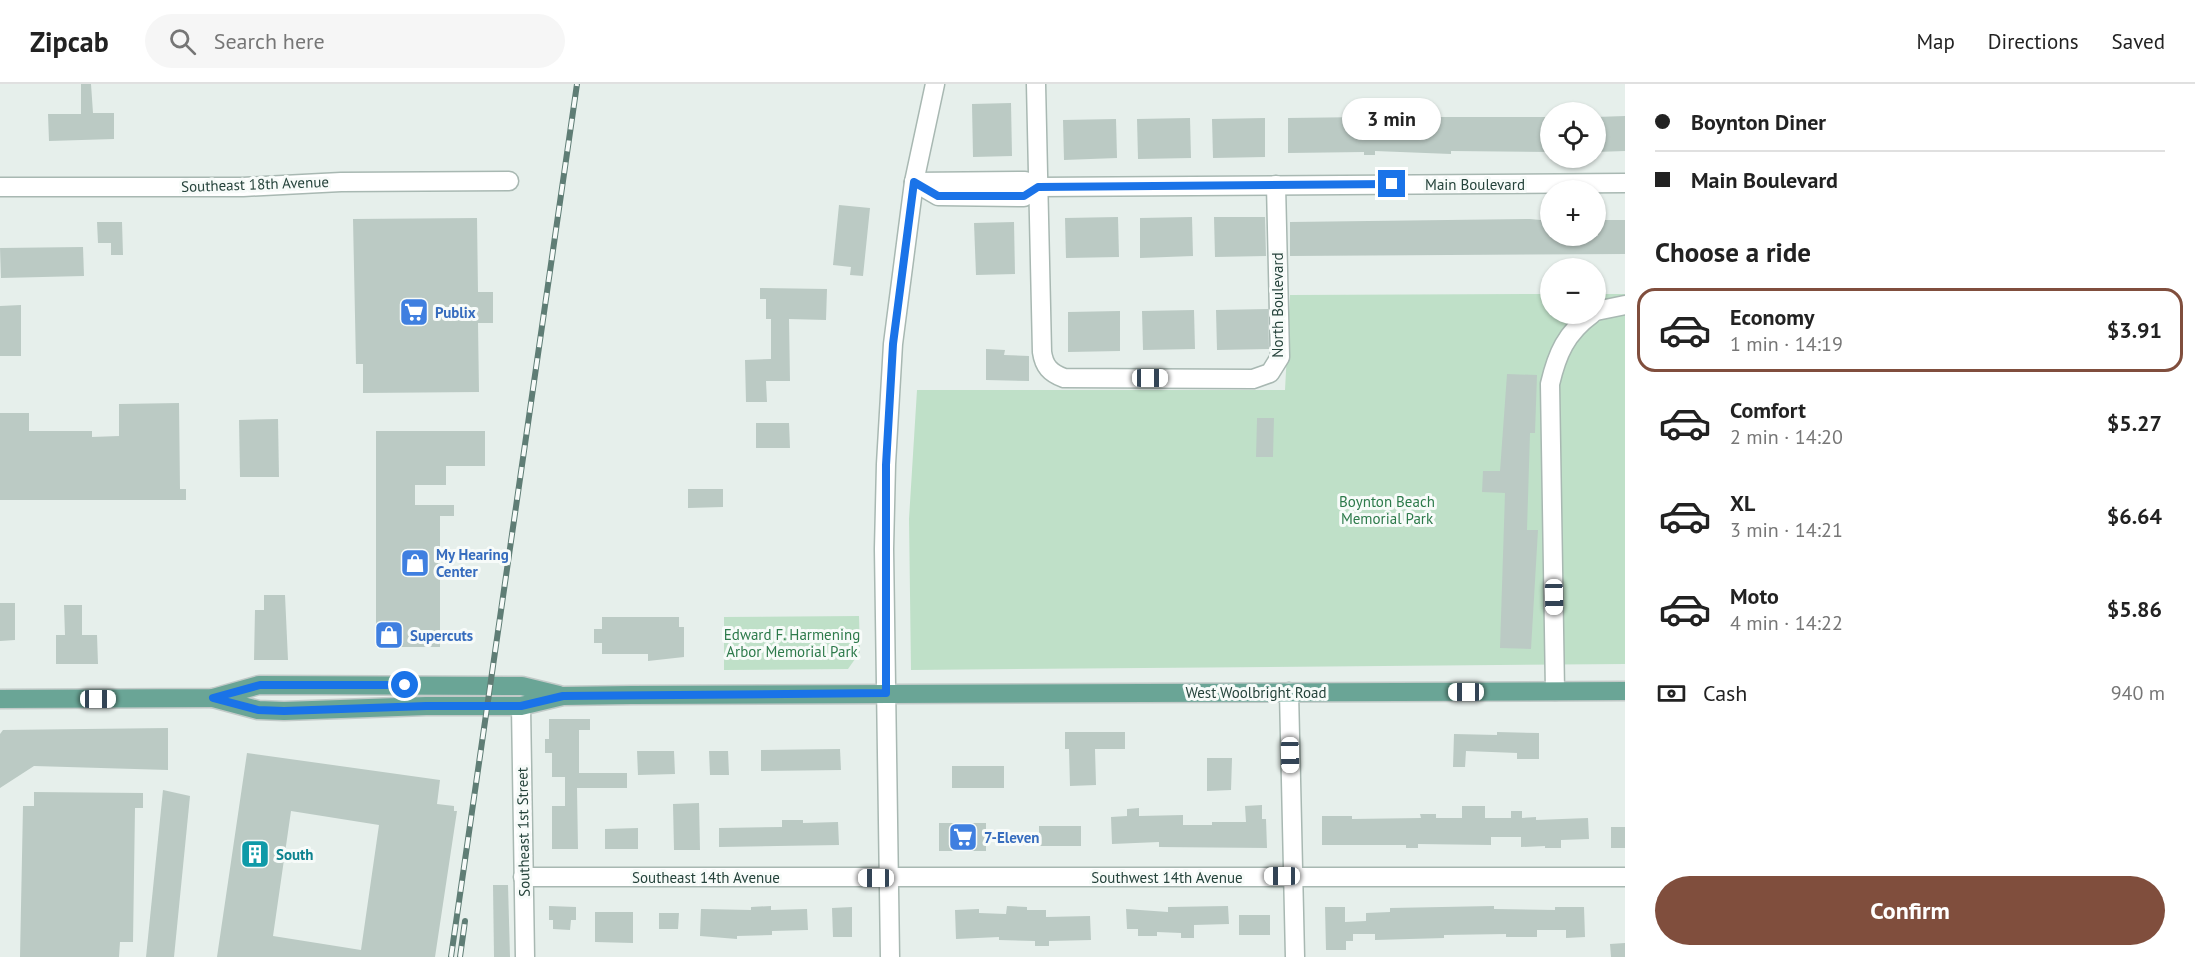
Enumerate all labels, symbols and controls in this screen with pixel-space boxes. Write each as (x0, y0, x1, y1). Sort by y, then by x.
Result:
search box (145, 14, 565, 68)
text: Zipcab (30, 23, 109, 60)
icon: search (166, 25, 199, 58)
text: Search here (214, 27, 325, 55)
text: Map (1916, 28, 1955, 55)
text: Directions (1988, 28, 2079, 55)
text: Saved (2112, 28, 2165, 55)
callout: 3 min (1342, 97, 1442, 139)
map controls (1540, 102, 1606, 324)
button: locate (1540, 102, 1606, 168)
text: 3 min (1367, 106, 1416, 132)
text: Boynton Diner (1691, 108, 1826, 136)
text: Main Boulevard (1691, 166, 1838, 194)
route end (1378, 170, 1405, 197)
street label: Southeast 18th Avenue (181, 172, 329, 196)
street label: Main Boulevard (1425, 175, 1525, 194)
button: + (1540, 180, 1606, 246)
text: Choose a ride (1655, 235, 1811, 269)
street label: North Boulevard (1268, 252, 1287, 358)
button: − (1540, 258, 1606, 324)
supermarket icon: Publix (398, 296, 430, 328)
place label: Publix (435, 303, 476, 322)
icon: car (1658, 303, 1712, 357)
text: Economy (1730, 303, 1814, 331)
text: $3.91 (2107, 316, 2162, 344)
text: 1 min · 14:19 (1730, 331, 1843, 357)
car (1132, 369, 1168, 387)
icon: car (1658, 396, 1712, 450)
text: Comfort (1730, 396, 1806, 424)
text: $5.27 (2107, 409, 2162, 437)
text: 2 min · 14:20 (1730, 424, 1843, 450)
icon: car (1658, 489, 1712, 543)
text: XL (1730, 489, 1755, 517)
park label: Boynton Beach Memorial Park (1339, 492, 1435, 528)
text: $6.64 (2107, 502, 2162, 530)
text: 3 min · 14:21 (1730, 517, 1843, 543)
place label: My Hearing Center (436, 545, 509, 581)
shop icon: My Hearing Center (399, 547, 431, 579)
car (1545, 579, 1563, 615)
icon: car (1658, 582, 1712, 636)
text: Moto (1730, 582, 1779, 610)
text: $5.86 (2107, 595, 2162, 623)
text: 4 min · 14:22 (1730, 610, 1843, 636)
shop icon: Supercuts (373, 619, 405, 651)
park label: Edward F. Harmening Arbor Memorial Park (724, 625, 860, 661)
place label: Supercuts (410, 626, 473, 645)
route start (391, 671, 418, 698)
icon: cash (1655, 677, 1688, 710)
text: Cash (1703, 679, 1747, 707)
text: 940 m (2111, 680, 2165, 706)
street label: West Woolbright Road (1185, 683, 1327, 702)
car (1448, 683, 1484, 701)
car (80, 690, 116, 708)
car (1281, 737, 1299, 773)
street label: Southeast 1st Street (512, 767, 534, 897)
supermarket icon: 7-Eleven (947, 821, 979, 853)
place label: 7-Eleven (984, 828, 1039, 847)
building icon: South (239, 838, 271, 870)
place label: South (276, 845, 314, 864)
car (1264, 867, 1300, 885)
street label: Southeast 14th Avenue (632, 868, 780, 887)
street label: Southwest 14th Avenue (1091, 868, 1243, 887)
car (858, 869, 894, 887)
button: Confirm (1655, 876, 2165, 945)

